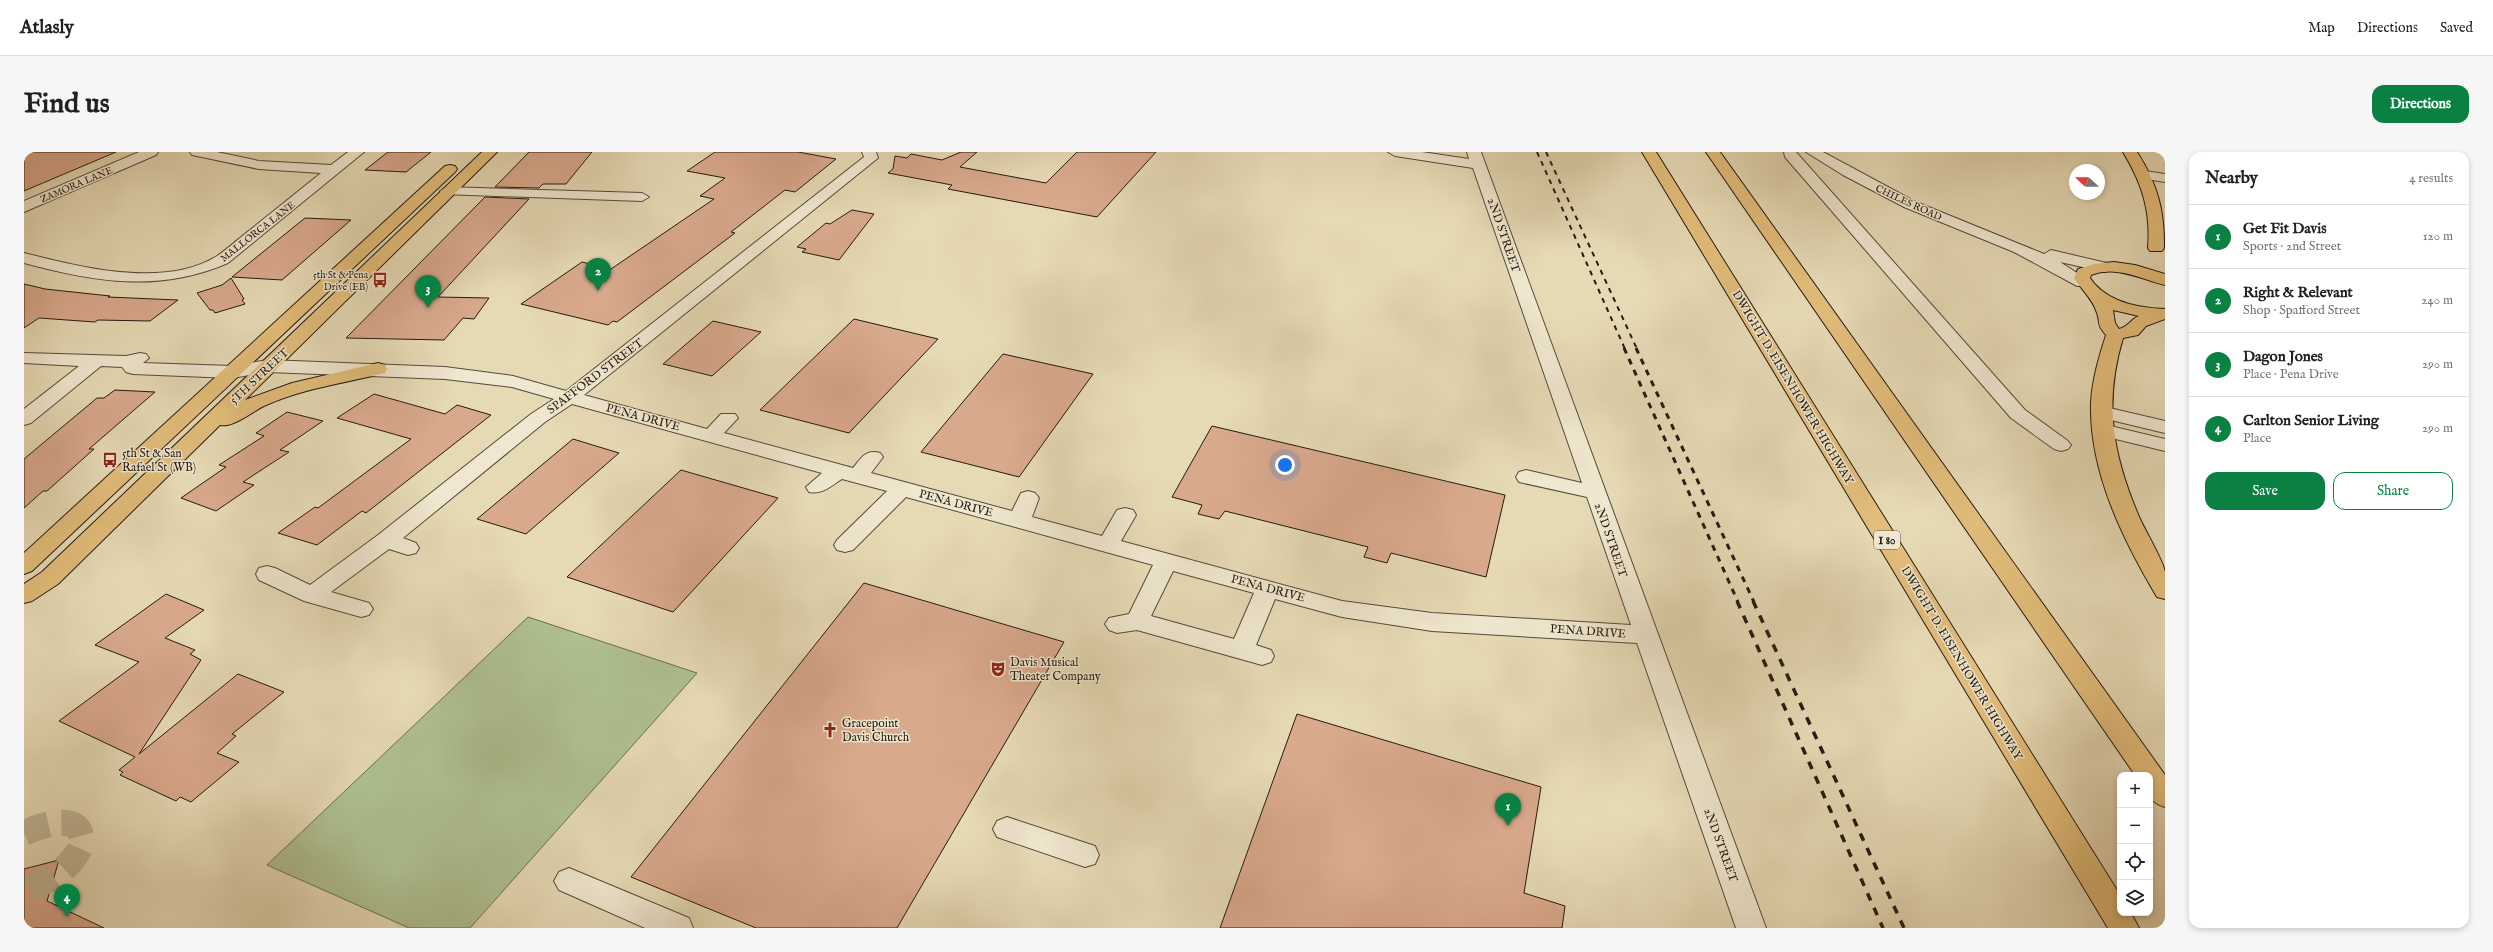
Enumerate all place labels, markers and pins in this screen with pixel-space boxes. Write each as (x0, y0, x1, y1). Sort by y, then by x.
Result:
pin: 2 (585, 258, 611, 291)
place label: 5th St & Pena Drive (EB) (313, 269, 369, 294)
bus stop icon: 5th St & Pena Drive (EB) (371, 271, 389, 289)
pin: 3 (415, 275, 441, 308)
place label: 5th St & San Rafael St (WB) (122, 446, 196, 475)
bus stop icon: 5th St & San Rafael St (WB) (101, 451, 119, 469)
place label: Davis Musical Theater Company (1010, 655, 1101, 685)
theatre icon: Davis Musical Theater Company (989, 660, 1007, 678)
place label: Gracepoint Davis Church (842, 716, 910, 745)
church icon: Gracepoint Davis Church (821, 721, 839, 739)
pin: 1 (1495, 793, 1521, 826)
pin: 4 (54, 884, 80, 917)

